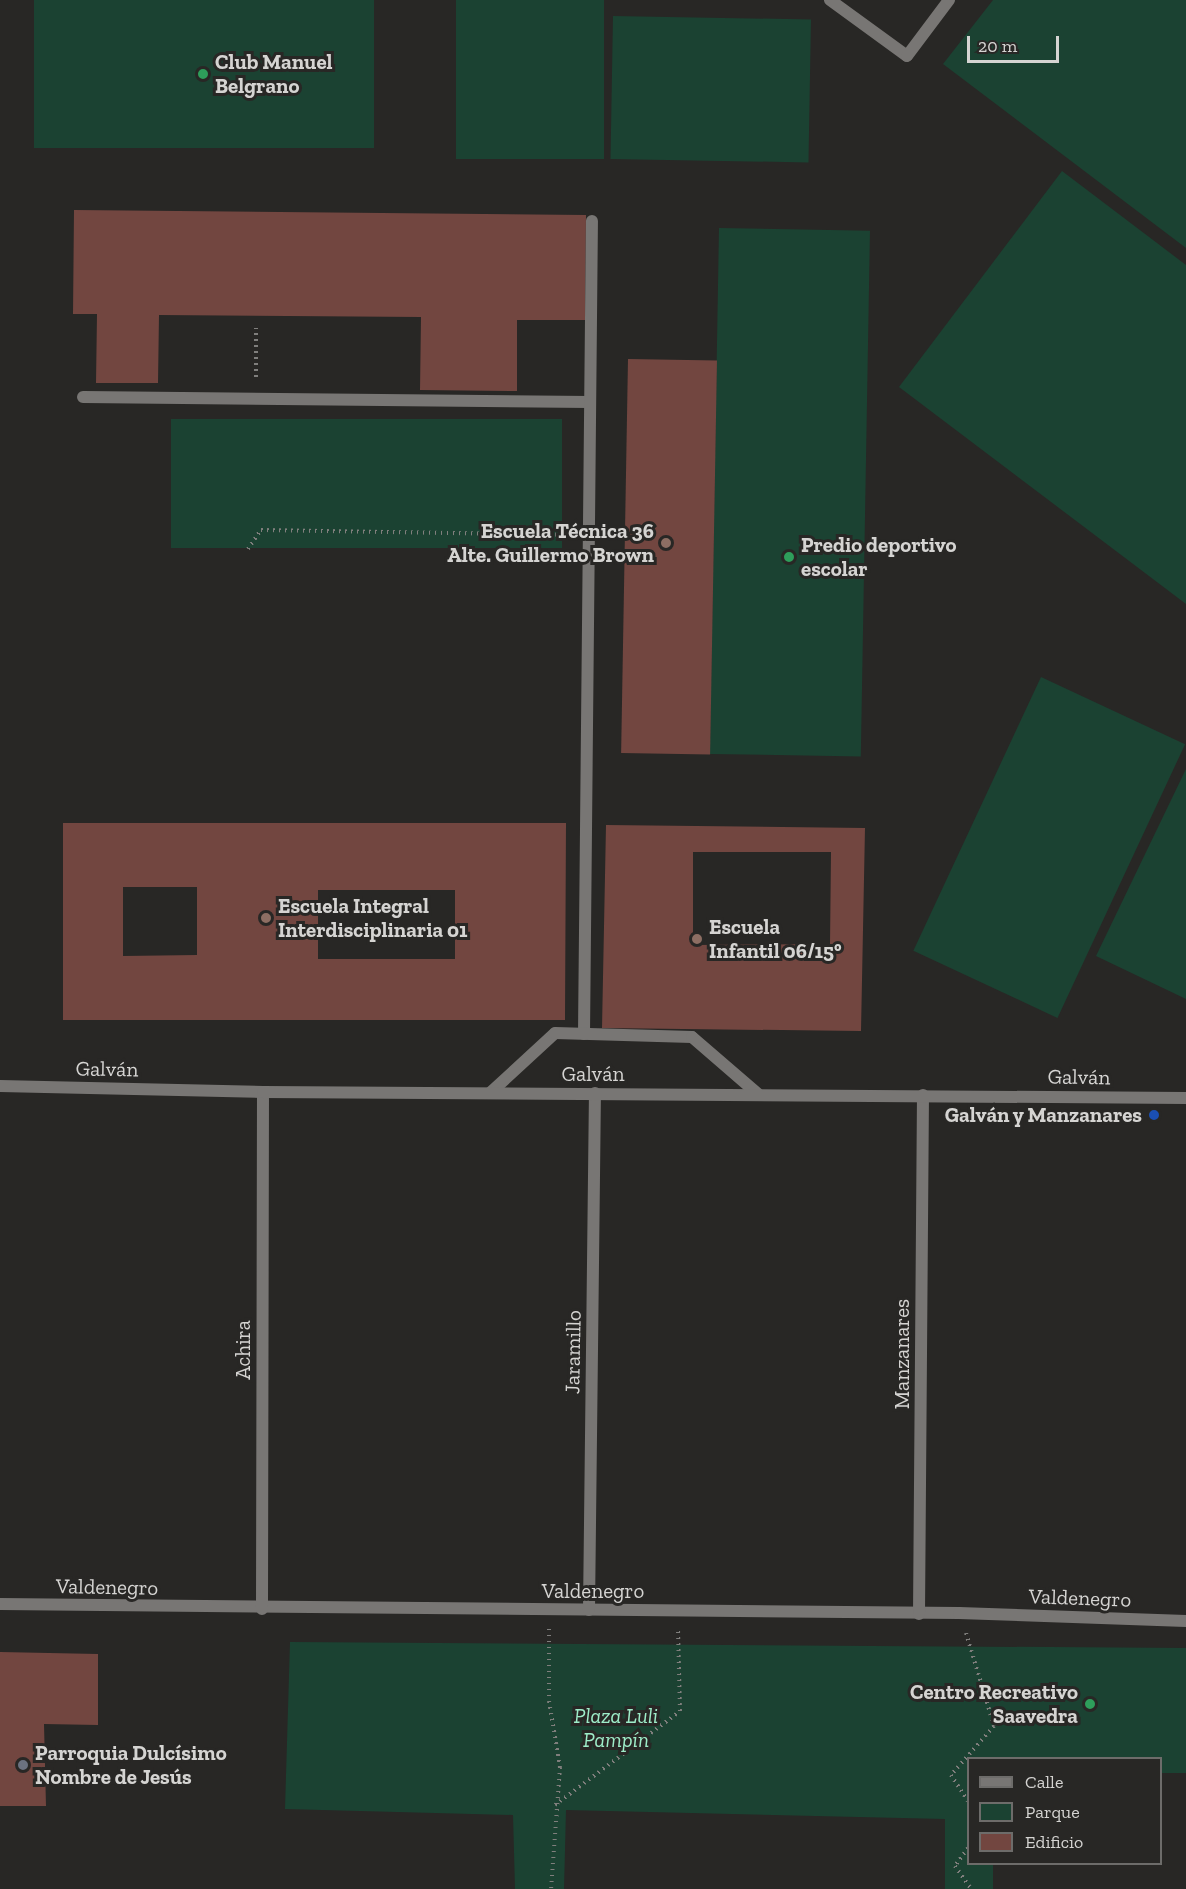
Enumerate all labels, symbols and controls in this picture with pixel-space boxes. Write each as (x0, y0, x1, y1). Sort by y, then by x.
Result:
scale bar (970, 24, 1062, 62)
text: 20 m (978, 35, 1017, 57)
place label: Club Manuel Belgrano (215, 49, 333, 99)
marker: Club Manuel Belgrano (196, 67, 210, 81)
place label: Escuela Técnica 36 Alte. Guillermo Brown (447, 518, 654, 568)
place label: Predio deportivo escolar (801, 532, 957, 582)
marker: Escuela Técnica 36 Alte. Guillermo Brown (659, 536, 673, 550)
marker: Predio deportivo escolar (782, 550, 796, 564)
place label: Escuela Integral Interdisciplinaria 01 (278, 893, 468, 943)
marker: Escuela Integral Interdisciplinaria 01 (259, 911, 273, 925)
place label: Escuela Infantil 06/15° (709, 914, 842, 964)
marker: Escuela Infantil 06/15° (690, 932, 704, 946)
street label: Galván (75, 1056, 139, 1082)
street label: Galván (562, 1061, 624, 1087)
street label: Galván (1047, 1064, 1111, 1090)
place label: Galván y Manzanares (944, 1102, 1142, 1128)
marker: Galván y Manzanares (1147, 1108, 1161, 1122)
street label: Manzanares (889, 1299, 915, 1409)
street label: Jaramillo (560, 1310, 586, 1394)
street label: Achira (230, 1320, 256, 1380)
street label: Valdenegro (56, 1574, 158, 1600)
street label: Valdenegro (542, 1578, 644, 1604)
street label: Valdenegro (1028, 1584, 1132, 1612)
place label: Centro Recreativo Saavedra (910, 1679, 1078, 1729)
marker: Centro Recreativo Saavedra (1083, 1697, 1097, 1711)
park label: Plaza Luli Pampín (574, 1703, 658, 1753)
place label: Parroquia Dulcísimo Nombre de Jesús (35, 1740, 227, 1790)
legend (967, 1757, 1162, 1865)
marker: Parroquia Dulcísimo Nombre de Jesús (16, 1758, 30, 1772)
text: Calle (1025, 1771, 1063, 1793)
text: Parque (1025, 1801, 1080, 1823)
text: Edificio (1025, 1831, 1083, 1853)

